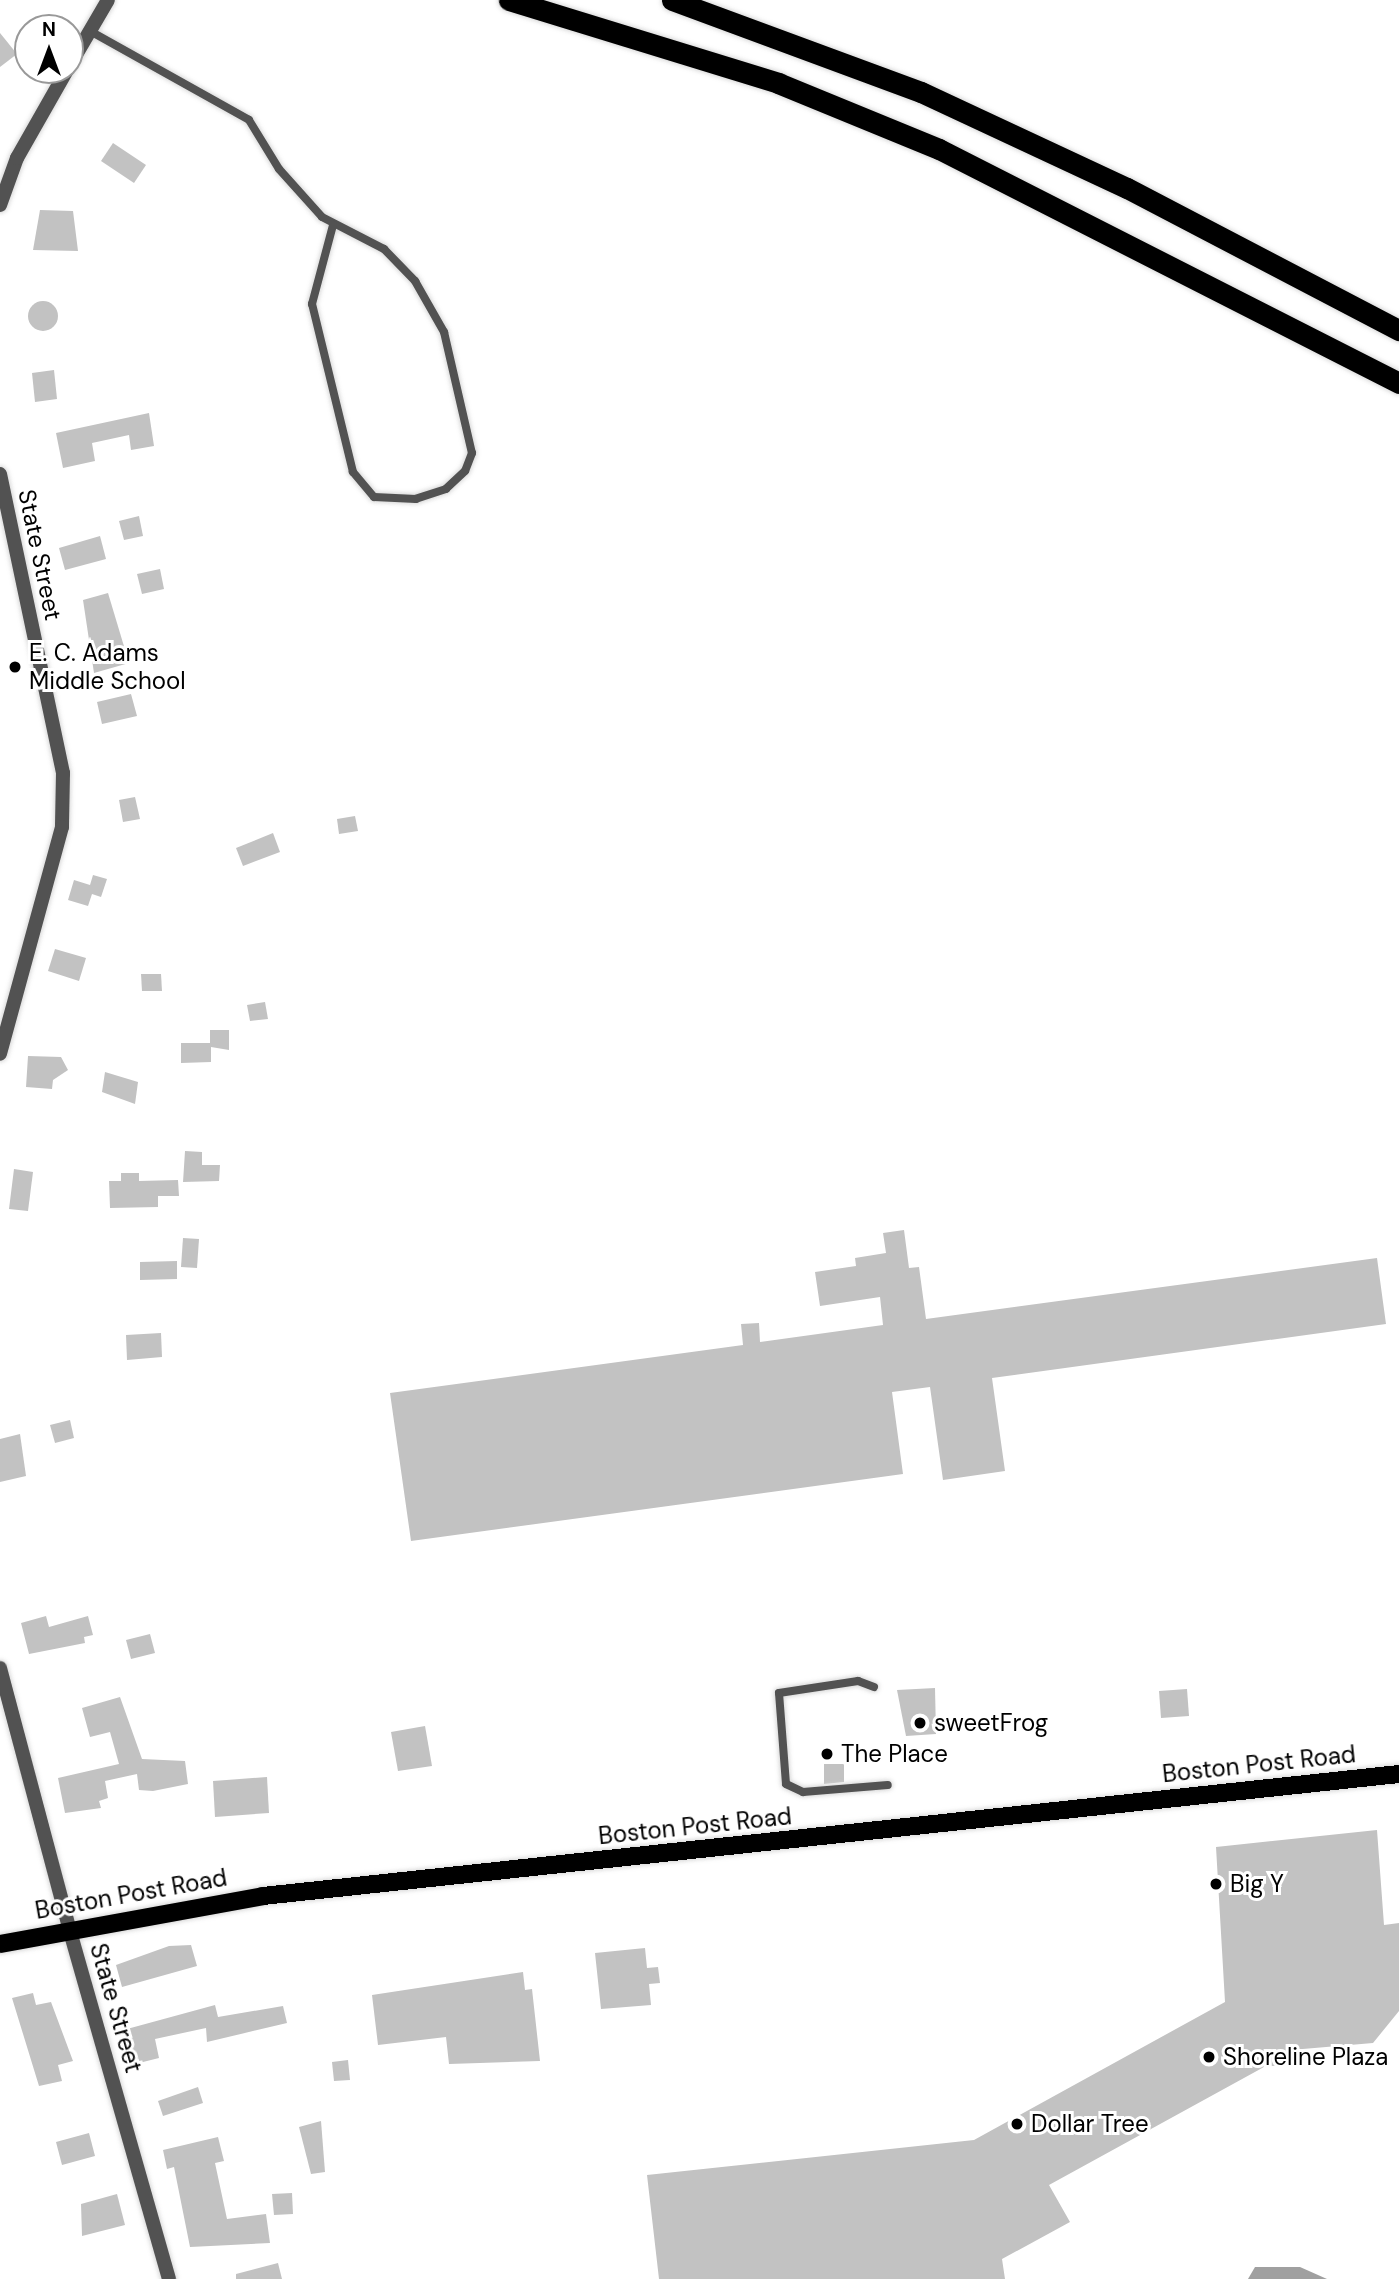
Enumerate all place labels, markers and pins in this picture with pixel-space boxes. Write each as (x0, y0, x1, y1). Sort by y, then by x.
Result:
place label: E. C. Adams Middle School (29, 639, 186, 695)
marker: E. C. Adams Middle School (7, 659, 23, 675)
place label: sweetFrog (934, 1709, 1048, 1737)
marker: sweetFrog (912, 1715, 928, 1731)
place label: The Place (841, 1740, 948, 1768)
marker: The Place (819, 1746, 835, 1762)
place label: Big Y (1230, 1870, 1284, 1898)
marker: Big Y (1208, 1876, 1224, 1892)
place label: Shoreline Plaza (1223, 2043, 1388, 2071)
marker: Shoreline Plaza (1201, 2049, 1217, 2065)
place label: Dollar Tree (1031, 2110, 1149, 2138)
marker: Dollar Tree (1009, 2116, 1025, 2132)

